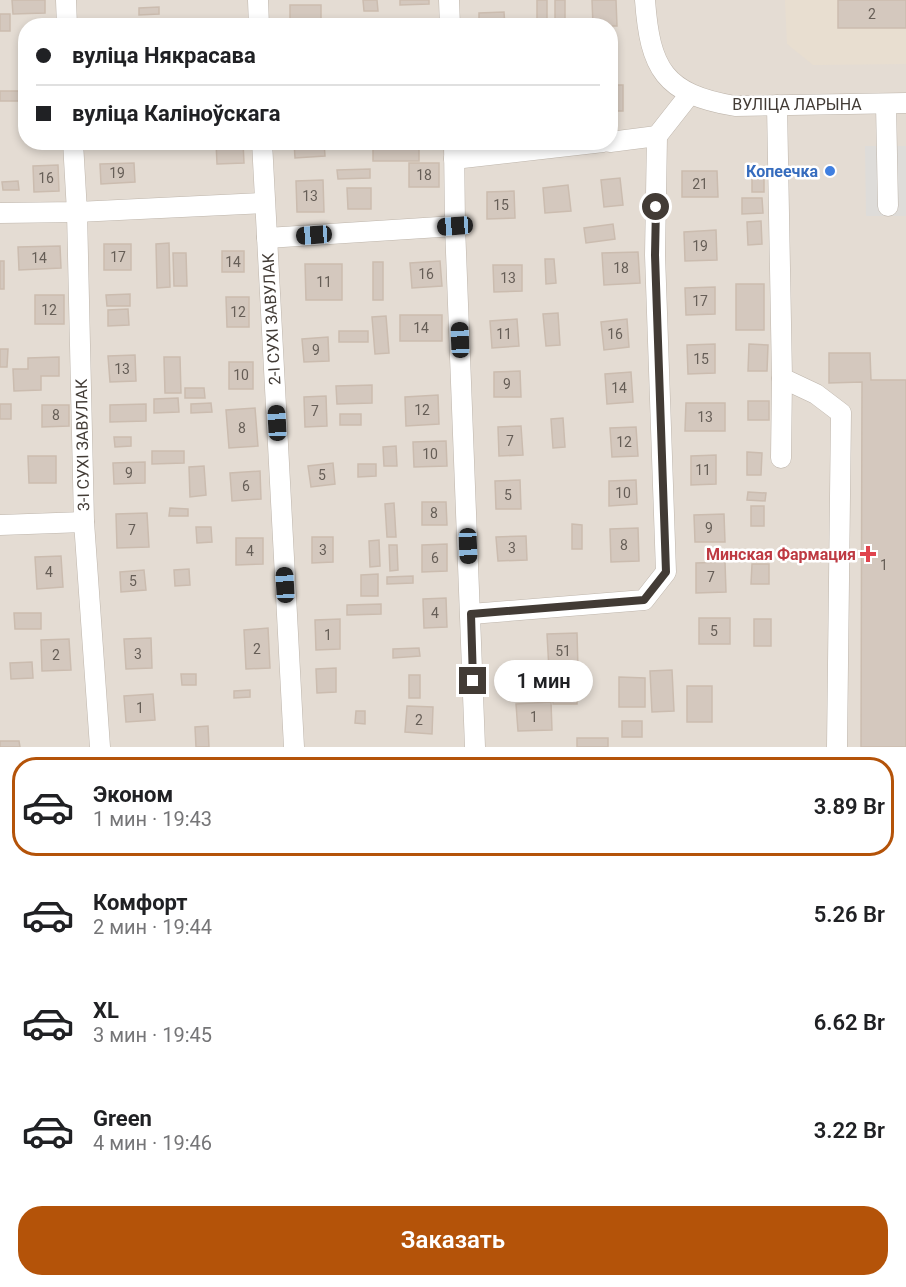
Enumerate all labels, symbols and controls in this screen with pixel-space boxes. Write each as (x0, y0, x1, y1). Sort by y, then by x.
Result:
house number: 2 (868, 6, 876, 22)
text: вуліца Някрасава (72, 43, 256, 68)
street label: ВУЛІЦА ЛАРЫНА (732, 95, 862, 114)
text: вуліца Каліноўскага (72, 101, 280, 126)
place label: Копеечка (746, 162, 818, 181)
marker: Копеечка (823, 164, 837, 178)
house number: 19 (109, 165, 125, 181)
house number: 18 (416, 167, 432, 183)
house number: 16 (38, 170, 54, 186)
house number: 21 (692, 176, 708, 192)
house number: 13 (302, 188, 318, 204)
route start (642, 193, 669, 220)
house number: 15 (493, 197, 509, 213)
car (436, 216, 474, 236)
car (295, 225, 333, 245)
house number: 19 (692, 238, 708, 254)
house number: 17 (110, 249, 126, 265)
house number: 14 (31, 250, 47, 266)
street label: 2-І СУХІ ЗАВУЛАК (259, 252, 284, 385)
house number: 14 (225, 254, 241, 270)
house number: 18 (613, 260, 629, 276)
house number: 16 (418, 266, 434, 282)
house number: 13 (500, 270, 516, 286)
house number: 11 (316, 274, 332, 290)
house number: 17 (692, 293, 708, 309)
house number: 12 (41, 302, 57, 318)
house number: 12 (230, 304, 246, 320)
house number: 14 (413, 320, 429, 336)
car (450, 322, 470, 358)
house number: 11 (496, 326, 512, 342)
house number: 16 (607, 326, 623, 342)
house number: 9 (312, 342, 320, 358)
house number: 15 (693, 351, 709, 367)
house number: 13 (114, 361, 130, 377)
house number: 10 (233, 367, 249, 383)
house number: 9 (503, 376, 511, 392)
street label: 3-І СУХІ ЗАВУЛАК (72, 378, 93, 511)
house number: 14 (611, 380, 627, 396)
house number: 12 (414, 402, 430, 418)
house number: 7 (311, 403, 319, 419)
car (267, 405, 287, 441)
house number: 8 (52, 407, 60, 423)
house number: 13 (697, 409, 713, 425)
house number: 8 (238, 420, 246, 436)
house number: 7 (506, 433, 514, 449)
house number: 12 (616, 434, 632, 450)
house number: 10 (422, 446, 438, 462)
house number: 11 (695, 462, 711, 478)
house number: 9 (125, 465, 133, 481)
house number: 5 (318, 467, 326, 483)
house number: 6 (242, 478, 250, 494)
house number: 10 (615, 485, 631, 501)
house number: 5 (504, 487, 512, 503)
house number: 8 (430, 505, 438, 521)
house number: 9 (705, 520, 713, 536)
house number: 7 (128, 522, 136, 538)
car (458, 528, 478, 564)
house number: 8 (620, 537, 628, 553)
house number: 3 (508, 540, 516, 556)
house number: 3 (319, 542, 327, 558)
house number: 4 (246, 543, 254, 559)
place label: Минская Фармация (706, 545, 856, 564)
marker: Минская Фармация (861, 547, 875, 561)
house number: 6 (431, 550, 439, 566)
house number: 1 (880, 557, 888, 573)
house number: 4 (45, 564, 53, 580)
car (275, 567, 295, 603)
house number: 7 (707, 569, 715, 585)
house number: 5 (129, 573, 137, 589)
house number: 4 (431, 605, 439, 621)
house number: 5 (710, 623, 718, 639)
house number: 1 (324, 627, 332, 643)
house number: 2 (253, 641, 261, 657)
house number: 51 (555, 643, 571, 659)
house number: 3 (134, 646, 142, 662)
house number: 2 (52, 647, 60, 663)
callout: 1 мин (494, 660, 593, 702)
route end (459, 667, 486, 694)
text: 1 мин (516, 669, 571, 693)
house number: 1 (136, 700, 144, 716)
house number: 1 (530, 709, 538, 725)
house number: 2 (415, 712, 423, 728)
icon: car (21, 780, 75, 834)
text: Эконом (93, 782, 173, 807)
text: 3.89 Br (814, 794, 885, 819)
text: 1 мин · 19:43 (93, 807, 212, 831)
icon: car (21, 888, 75, 942)
text: Комфорт (93, 890, 188, 915)
text: 5.26 Br (814, 902, 885, 927)
text: 2 мин · 19:44 (93, 915, 212, 939)
icon: car (21, 996, 75, 1050)
text: XL (93, 998, 119, 1023)
text: 6.62 Br (814, 1010, 885, 1035)
text: 3 мин · 19:45 (93, 1023, 212, 1047)
icon: car (21, 1104, 75, 1158)
text: Green (93, 1106, 152, 1131)
text: 3.22 Br (814, 1118, 885, 1143)
text: 4 мин · 19:46 (93, 1131, 212, 1155)
button: Заказать (18, 1206, 888, 1275)

